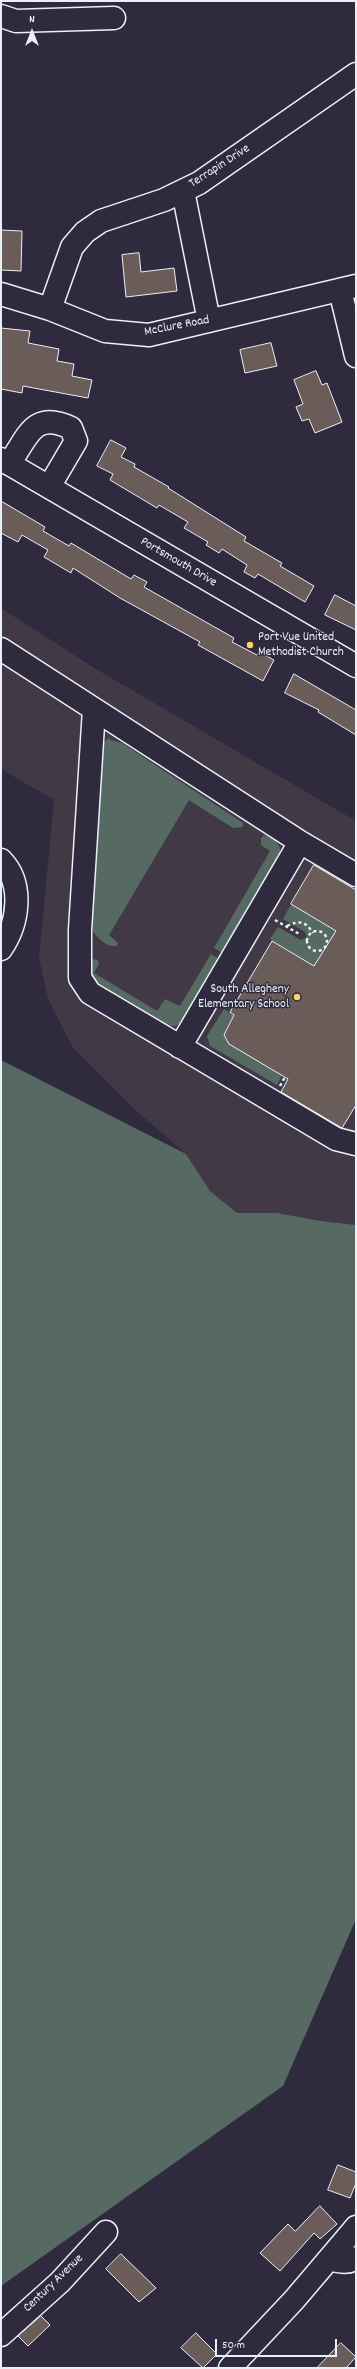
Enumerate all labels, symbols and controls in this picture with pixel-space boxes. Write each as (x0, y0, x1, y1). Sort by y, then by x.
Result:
north arrow (12, 12, 52, 52)
text: N (29, 12, 35, 28)
street label: Terrapin Drive (187, 142, 253, 192)
street label: McClure Road (143, 313, 211, 341)
street label: Portsmouth Drive (137, 535, 219, 591)
place label: Port Vue United Methodist Church (258, 630, 344, 661)
marker: Port Vue United Methodist Church (245, 640, 255, 650)
place label: South Allegheny Elementary School (198, 982, 289, 1013)
marker: South Allegheny Elementary School (292, 992, 302, 1002)
street label: Century Avenue (21, 2252, 87, 2316)
scale bar (217, 2331, 339, 2357)
text: 50 m (222, 2337, 245, 2354)

